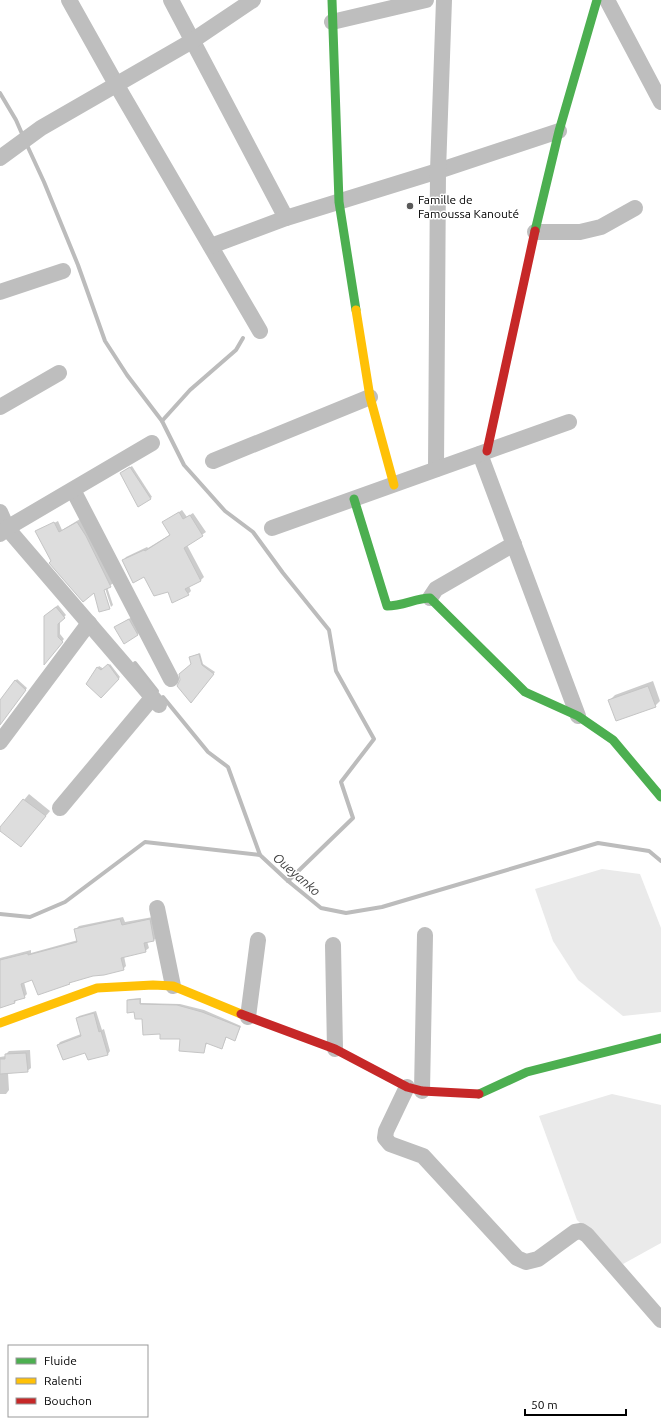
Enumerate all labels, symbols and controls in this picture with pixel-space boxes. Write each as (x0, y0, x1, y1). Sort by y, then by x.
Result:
place label: Famille de Famoussa Kanouté (418, 193, 519, 220)
marker: Famille de Famoussa Kanouté (405, 201, 415, 211)
water label: Oueyanko (271, 850, 323, 898)
legend (8, 1345, 148, 1417)
text: Fluide (44, 1354, 77, 1367)
text: Ralenti (44, 1374, 82, 1387)
scale bar (525, 1391, 626, 1417)
text: Bouchon (44, 1394, 92, 1407)
text: 50 m (531, 1398, 558, 1411)

